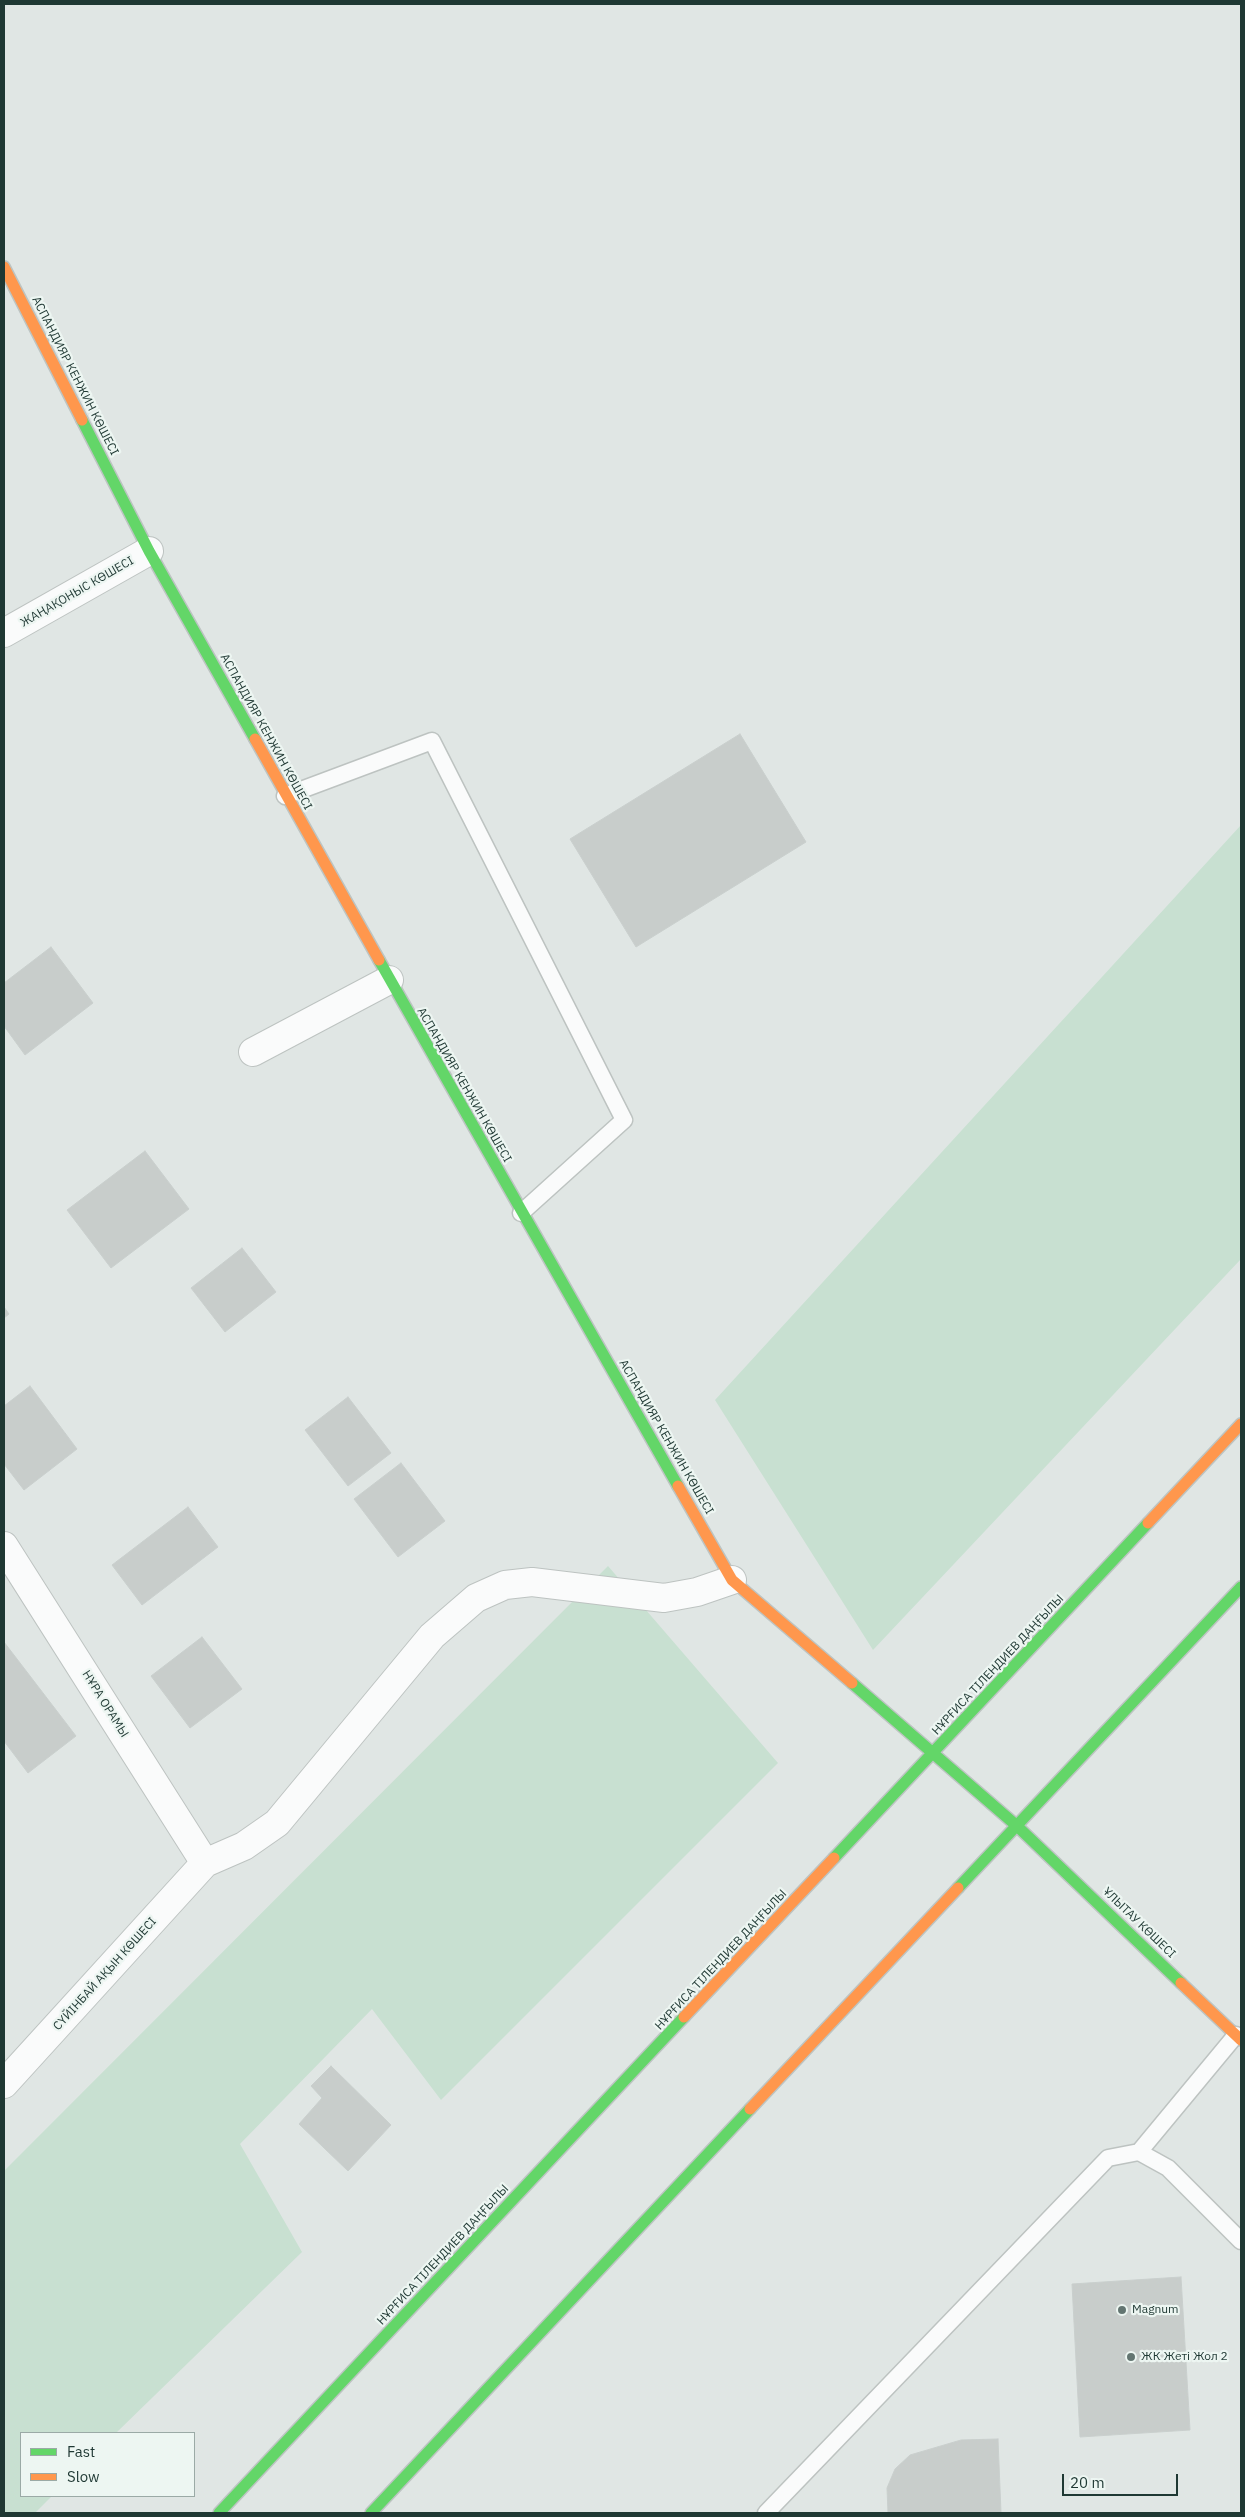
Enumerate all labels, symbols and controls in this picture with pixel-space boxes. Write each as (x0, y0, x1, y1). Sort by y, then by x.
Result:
street label: АСПАНДИЯР КЕНЖИН КӨШЕСІ (29, 294, 121, 458)
street label: ЖАҢАҚОНЫС КӨШЕСІ (18, 554, 136, 630)
street label: АСПАНДИЯР КЕНЖИН КӨШЕСІ (217, 651, 315, 813)
street label: АСПАНДИЯР КЕНЖИН КӨШЕСІ (414, 1005, 514, 1165)
street label: АСПАНДИЯР КЕНЖИН КӨШЕСІ (616, 1357, 716, 1517)
street label: НҰРҒИСА ТІЛЕНДИЕВ ДАҢҒЫЛЫ (929, 1592, 1067, 1738)
street label: НҰРА ОРАМЫ (79, 1668, 131, 1740)
street label: ҰЛЫТАУ КӨШЕСІ (1100, 1885, 1178, 1961)
street label: НҰРҒИСА ТІЛЕНДИЕВ ДАҢҒЫЛЫ (652, 1887, 790, 2033)
street label: СҮЙІНБАЙ АҚЫН КӨШЕСІ (50, 1914, 160, 2034)
street label: НҰРҒИСА ТІЛЕНДИЕВ ДАҢҒЫЛЫ (374, 2182, 512, 2328)
place label: Magnum (1132, 2303, 1179, 2317)
marker: Magnum (1116, 2304, 1128, 2316)
place label: ЖК Жеті Жол 2 (1141, 2350, 1228, 2364)
marker: ЖК Жеті Жол 2 (1125, 2351, 1137, 2363)
legend (20, 2432, 195, 2497)
text: Fast (67, 2442, 95, 2461)
scale bar (1065, 2464, 1181, 2496)
text: Slow (67, 2467, 100, 2486)
text: 20 m (1070, 2473, 1105, 2492)

